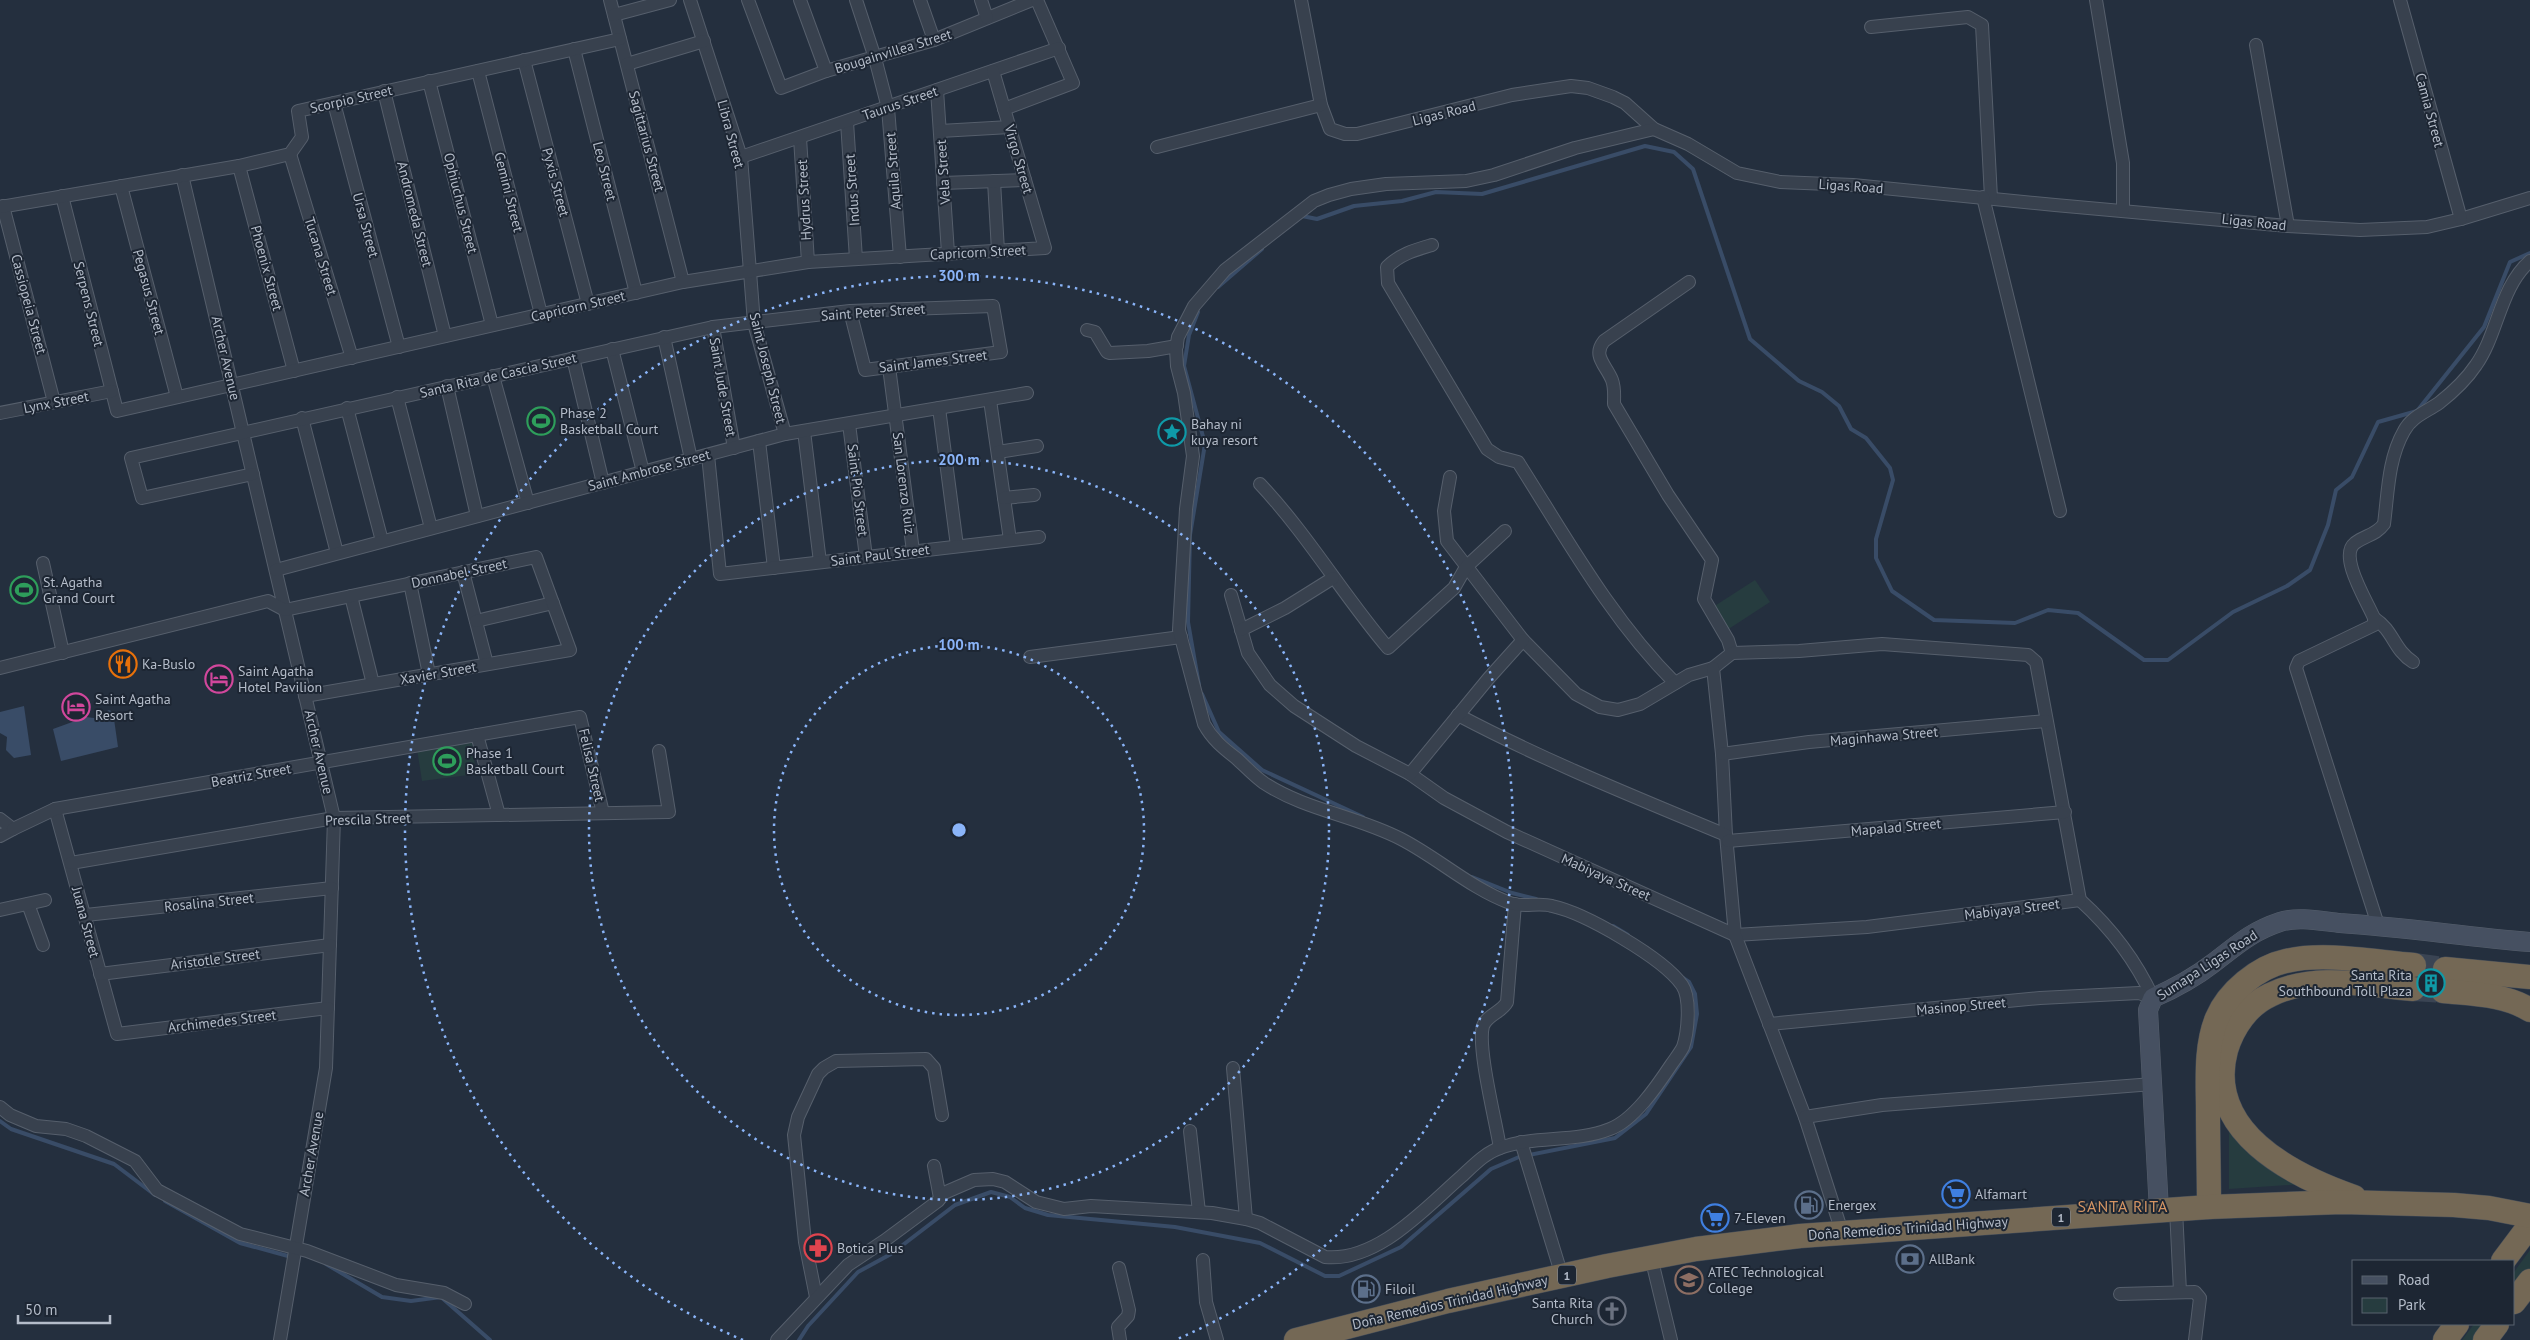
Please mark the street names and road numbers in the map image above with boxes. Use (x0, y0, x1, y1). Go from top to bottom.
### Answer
street label: Bougainvillea Street (832, 25, 954, 77)
street label: Camia Street (2411, 71, 2449, 149)
street label: Scorpio Street (308, 81, 394, 117)
street label: Taurus Street (860, 82, 940, 124)
street label: Sagittarius Street (625, 89, 669, 194)
street label: Ligas Road (1410, 96, 1478, 130)
street label: Libra Street (713, 98, 749, 170)
street label: Virgo Street (1000, 121, 1038, 196)
street label: Aquila Street (881, 132, 905, 210)
street label: Vela Street (932, 139, 954, 206)
street label: Leo Street (589, 140, 621, 203)
street label: Pyxis Street (538, 146, 574, 219)
street label: Gemini Street (490, 150, 528, 234)
street label: Ophiuchus Street (440, 151, 482, 255)
street label: Indus Street (840, 153, 863, 227)
street label: Andromeda Street (393, 159, 437, 269)
street label: Hydrus Street (793, 159, 815, 241)
street label: Ligas Road (1818, 175, 1884, 197)
street label: Ursa Street (349, 191, 383, 260)
street label: Ligas Road (2221, 210, 2287, 234)
street label: Tucana Street (301, 215, 342, 298)
street label: Phoenix Street (247, 223, 287, 313)
street label: Capricorn Street (929, 240, 1027, 264)
street label: Pegasus Street (129, 247, 169, 337)
street label: Cassiopeia Street (7, 252, 51, 356)
street label: Serpens Street (70, 260, 108, 349)
street label: Capricorn Street (529, 286, 627, 326)
street label: Saint Peter Street (820, 299, 926, 325)
street label: Saint Joseph Street (746, 311, 791, 426)
street label: Archer Avenue (208, 314, 244, 402)
street label: Saint Jude Street (705, 336, 741, 438)
street label: Saint James Street (878, 345, 989, 377)
street label: Santa Rita de Cascia Street (418, 348, 578, 402)
street label: Lynx Street (22, 387, 91, 417)
street label: San Lorenzo Ruiz (889, 431, 919, 535)
street label: Saint Pio Street (843, 443, 873, 537)
street label: Saint Ambrose Street (586, 445, 712, 495)
street label: Saint Paul Street (829, 540, 931, 570)
street label: Donnabel Street (410, 554, 509, 592)
street label: Xavier Street (398, 657, 478, 689)
street label: Archer Avenue (301, 708, 337, 796)
street label: Maginhawa Street (1829, 722, 1939, 750)
street label: Felisa Street (575, 727, 609, 804)
street label: Beatriz Street (210, 759, 293, 791)
street label: Prescila Street (325, 809, 411, 829)
street label: Mapalad Street (1850, 814, 1942, 840)
street label: Mabiyaya Street (1559, 849, 1654, 905)
street label: Juana Street (68, 884, 104, 960)
street label: Rosalina Street (163, 888, 255, 916)
street label: Mabiyaya Street (1963, 894, 2061, 924)
street label: Sumapa Ligas Road (2153, 926, 2261, 1004)
street label: Aristotle Street (169, 945, 261, 973)
street label: Masinop Street (1915, 993, 2007, 1019)
street label: Archimedes Street (167, 1005, 278, 1037)
street label: Archer Avenue (295, 1110, 327, 1198)
road number: 1 (2052, 1208, 2070, 1226)
street label: Doña Remedios Trinidad Highway (1807, 1212, 2009, 1244)
road number: 1 (1558, 1266, 1576, 1284)
street label: Doña Remedios Trinidad Highway (1350, 1271, 1550, 1333)

